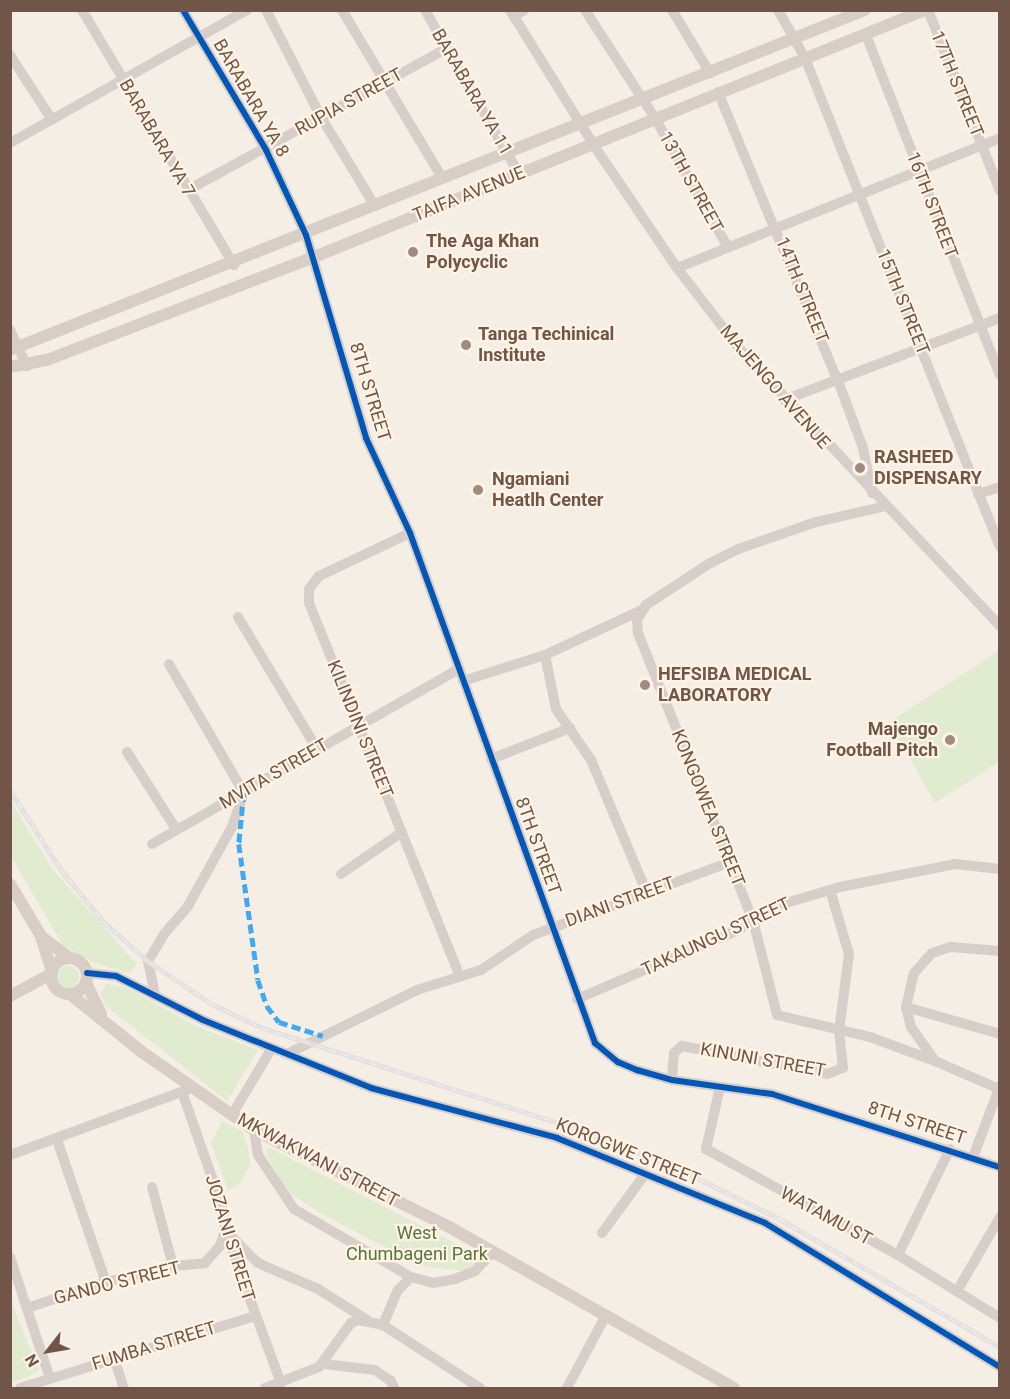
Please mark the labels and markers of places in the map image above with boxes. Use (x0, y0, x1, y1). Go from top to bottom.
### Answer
place label: The Aga Khan Polycyclic (426, 231, 539, 274)
marker: The Aga Khan Polycyclic (404, 243, 422, 261)
place label: Tanga Techinical Institute (478, 324, 615, 366)
marker: Tanga Techinical Institute (459, 338, 473, 352)
place label: RASHEED DISPENSARY (874, 447, 982, 490)
marker: RASHEED DISPENSARY (851, 459, 869, 477)
place label: Ngamiani Heatlh Center (492, 469, 603, 512)
marker: Ngamiani Heatlh Center (469, 481, 487, 499)
place label: HEFSIBA MEDICAL LABORATORY (658, 664, 812, 706)
marker: HEFSIBA MEDICAL LABORATORY (636, 676, 654, 694)
place label: Majengo Football Pitch (826, 719, 938, 762)
marker: Majengo Football Pitch (943, 733, 957, 747)

